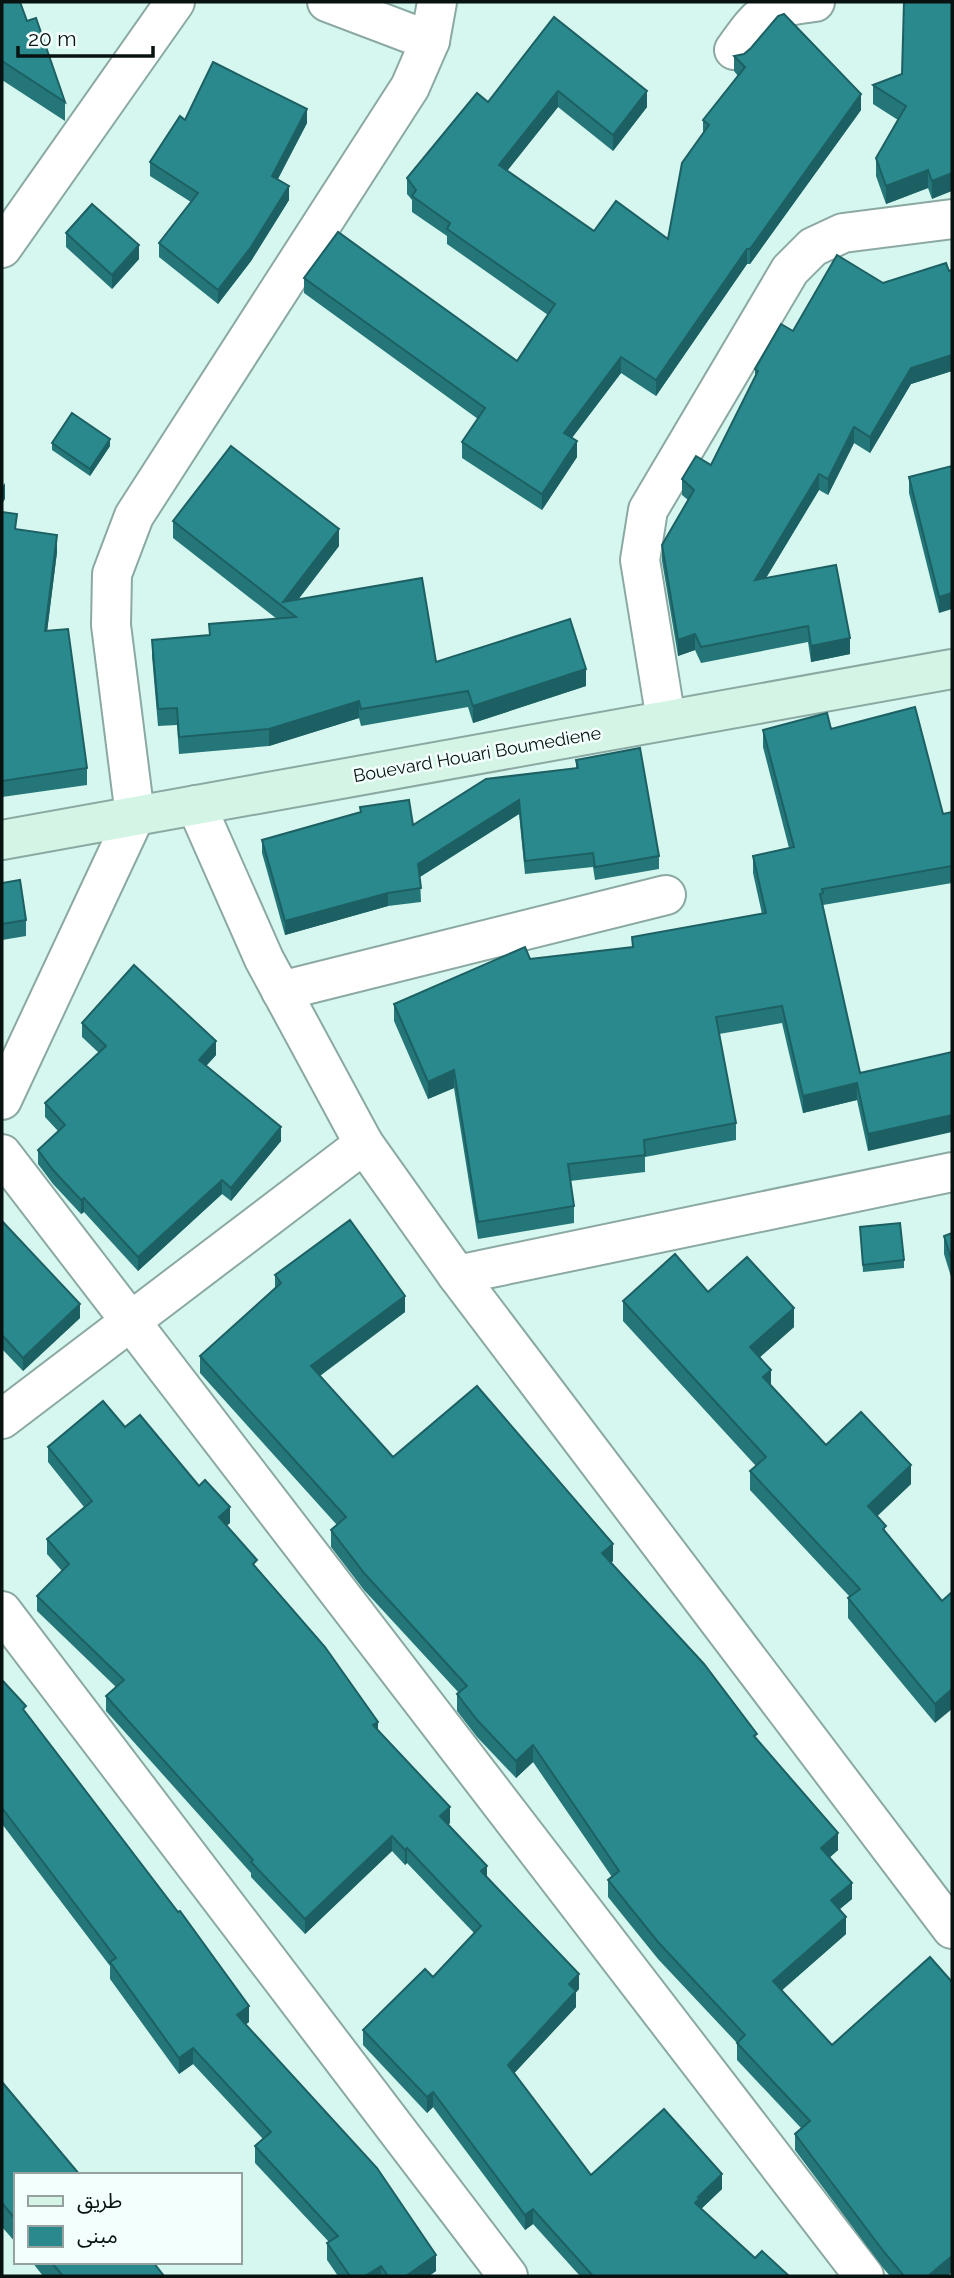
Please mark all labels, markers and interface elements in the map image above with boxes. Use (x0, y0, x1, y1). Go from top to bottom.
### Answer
scale bar (18, 14, 152, 58)
text: 20 m (28, 26, 76, 51)
street label: Bouevard Houari Boumediene (352, 722, 603, 786)
legend (14, 2173, 242, 2264)
text: طريق (77, 2188, 122, 2214)
text: مبنى (77, 2223, 118, 2248)

